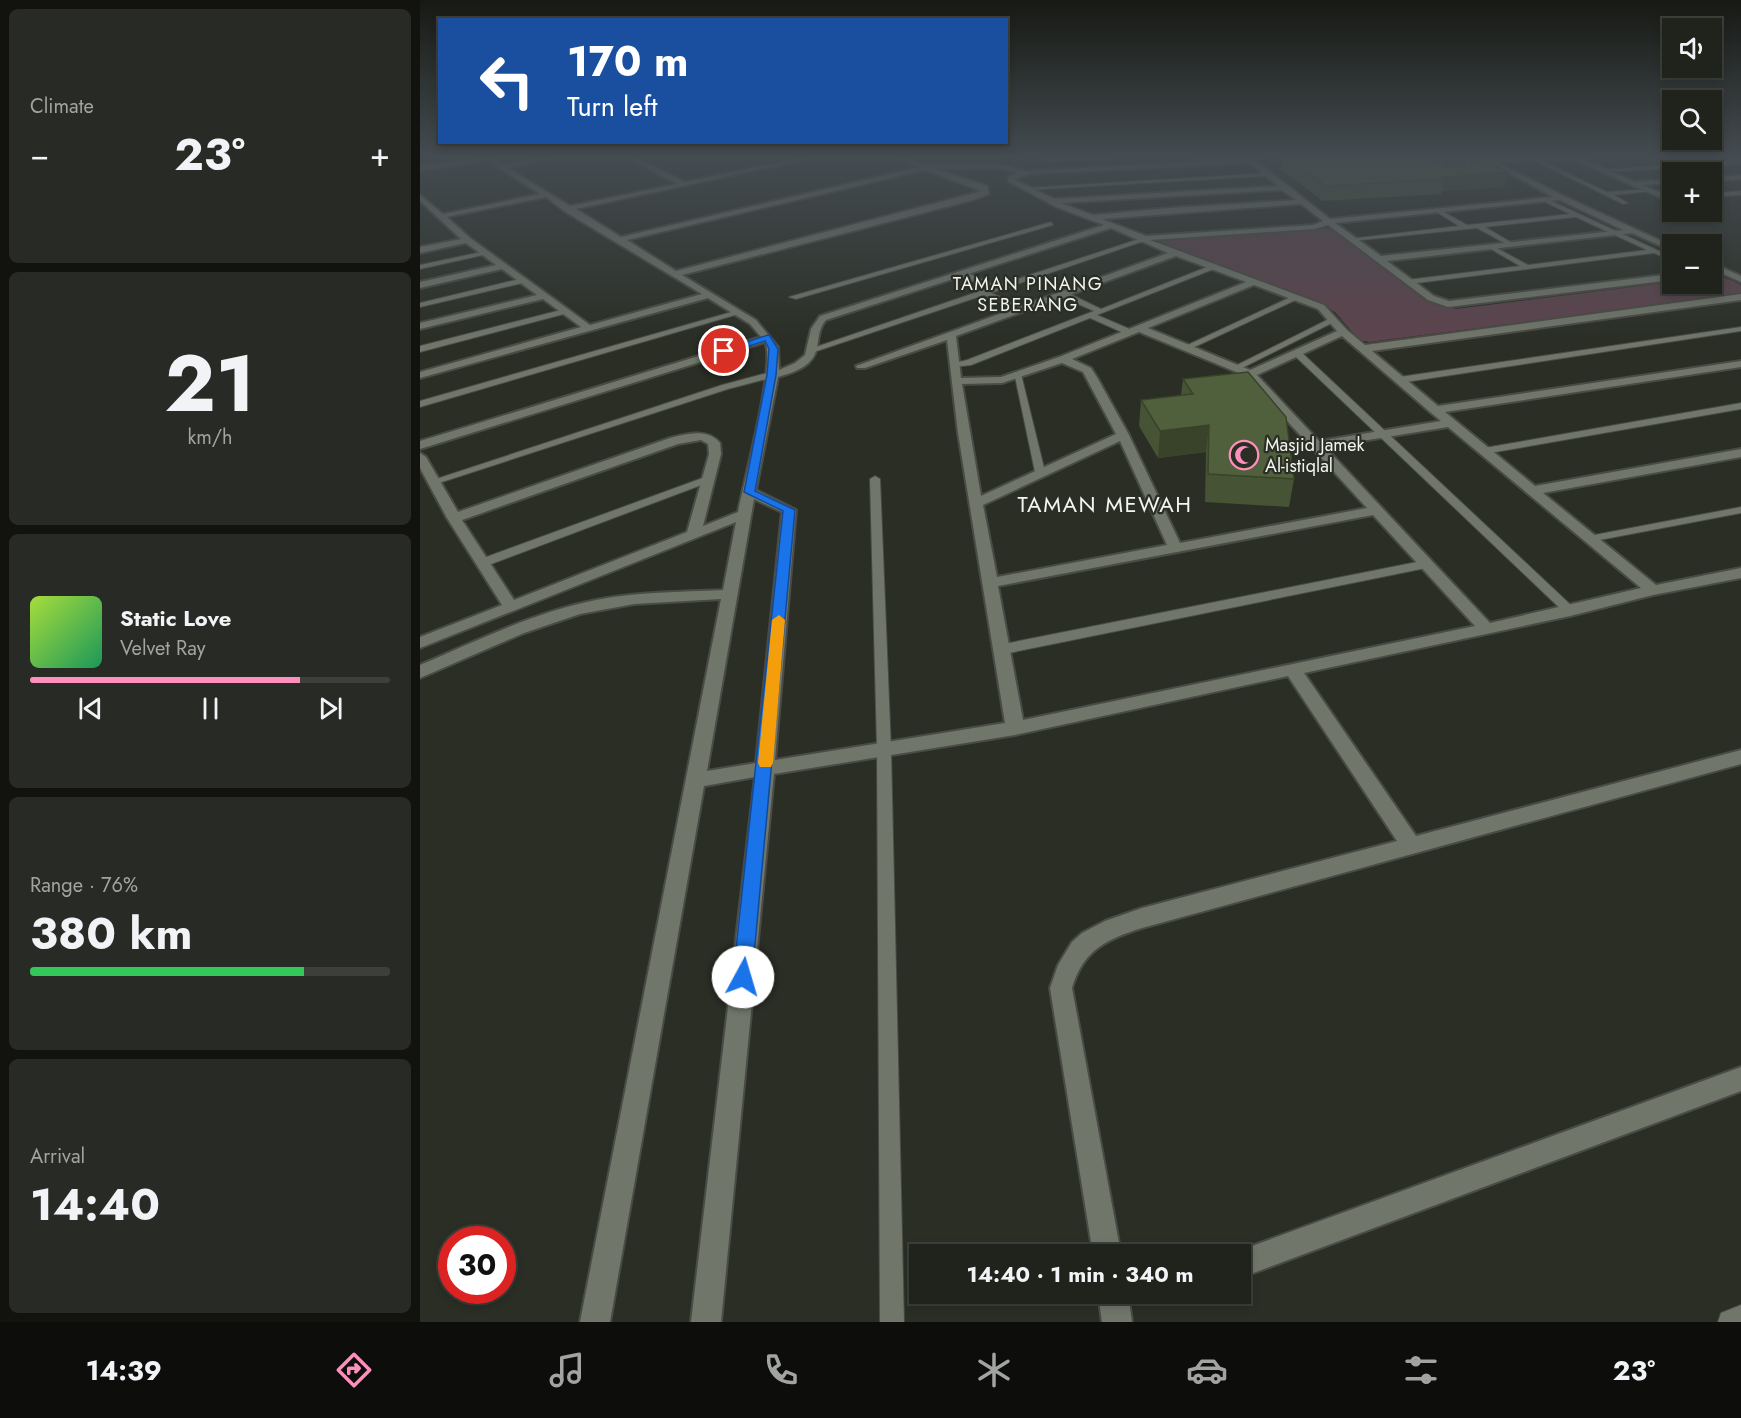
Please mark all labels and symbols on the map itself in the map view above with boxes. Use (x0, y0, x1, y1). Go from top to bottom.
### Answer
district label: TAMAN PINANG SEBERANG (953, 271, 1103, 318)
pin (698, 325, 749, 376)
place label: Masjid Jamek Al-istiqlal (1265, 432, 1365, 479)
mosque icon: Masjid Jamek Al-istiqlal (1228, 439, 1260, 471)
district label: TAMAN MEWAH (1018, 488, 1192, 520)
position arrow (711, 945, 775, 1009)
speed limit sign: 30 (438, 1226, 516, 1304)

